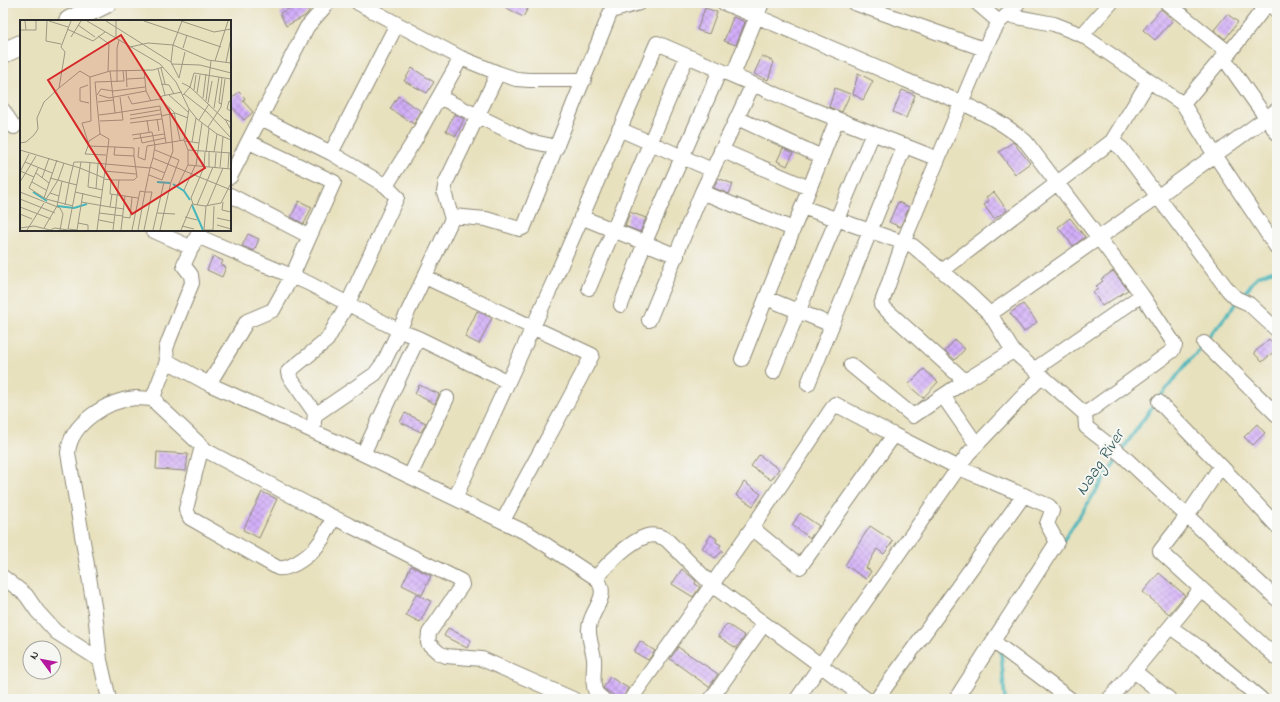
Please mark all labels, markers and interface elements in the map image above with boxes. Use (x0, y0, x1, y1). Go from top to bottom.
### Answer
inset map (20, 20, 231, 231)
water label: Naag River (1070, 423, 1133, 501)
north arrow (22, 640, 62, 680)
text: N (26, 648, 43, 663)

